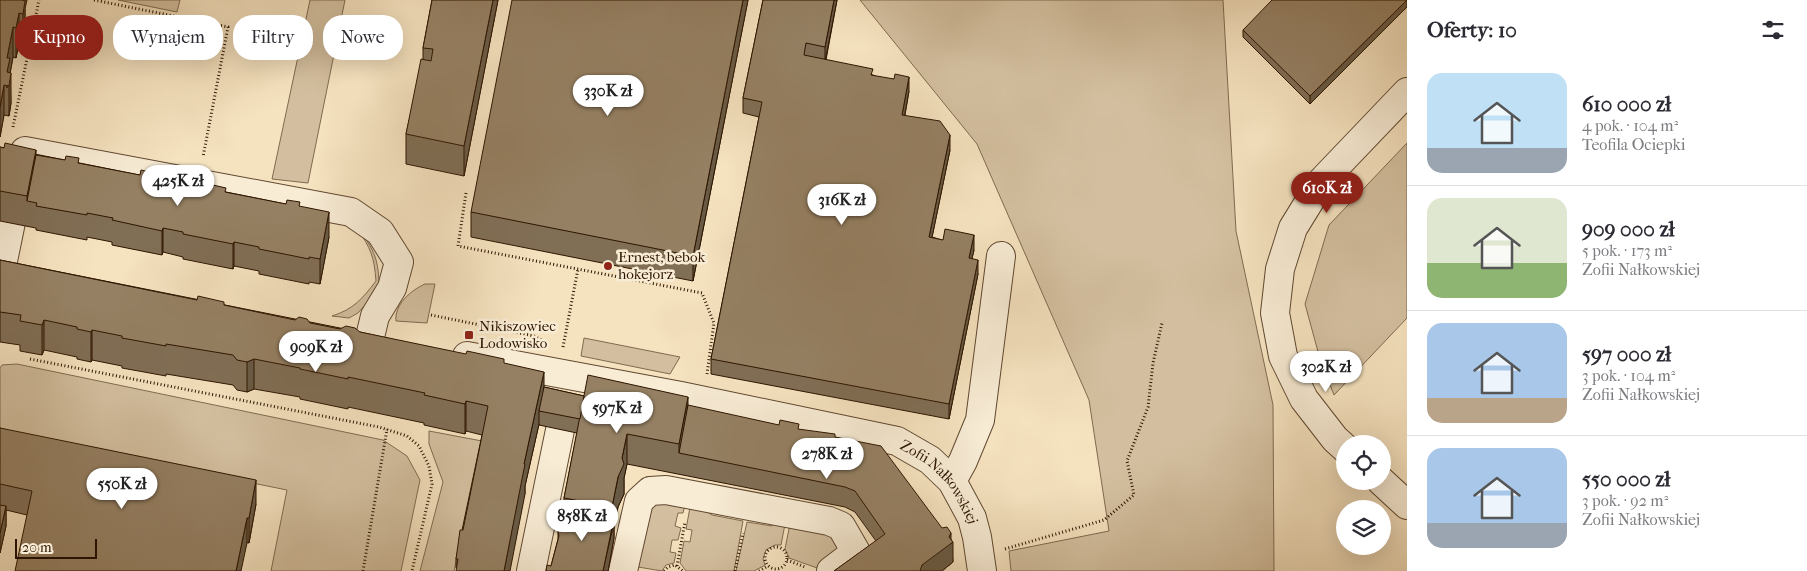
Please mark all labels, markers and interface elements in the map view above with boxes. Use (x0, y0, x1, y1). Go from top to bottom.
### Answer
chip: Kupno (15, 15, 103, 60)
chip: Wynajem (113, 15, 223, 60)
chip: Filtry (233, 15, 313, 60)
chip: Nowe (323, 15, 403, 60)
icon: filters (1759, 16, 1787, 44)
text: Oferty: 10 (1427, 18, 1517, 42)
pin: 330K zł (562, 74, 654, 117)
text: 330K zł (584, 81, 632, 100)
text: 610 000 zł (1582, 92, 1671, 116)
icon: home (1467, 93, 1527, 153)
text: 4 pok. · 104 m² (1582, 116, 1678, 135)
text: Teofila Ociepki (1582, 135, 1685, 154)
pin: 425K zł (132, 164, 224, 207)
text: 425K zł (152, 171, 204, 190)
pin: 610K zł (1281, 172, 1373, 214)
text: 610K zł (1302, 178, 1352, 197)
pin: 316K zł (796, 184, 888, 226)
text: 316K zł (818, 190, 866, 209)
text: 909 000 zł (1582, 217, 1674, 241)
icon: home (1467, 218, 1527, 278)
text: 5 pok. · 173 m² (1582, 241, 1672, 260)
place label: Ernest, bebok hokejorz (618, 248, 705, 283)
marker: Ernest, bebok hokejorz (602, 260, 614, 272)
text: Zofii Nałkowskiej (1582, 260, 1700, 279)
place label: Nikiszowiec Lodowisko (479, 317, 556, 352)
marker: Nikiszowiec Lodowisko (463, 329, 475, 341)
pin: 909K zł (270, 330, 362, 373)
text: 909K zł (290, 337, 342, 356)
text: 597 000 zł (1582, 342, 1671, 366)
icon: home (1467, 343, 1527, 403)
pin: 302K zł (1280, 350, 1372, 393)
text: 302K zł (1301, 357, 1351, 376)
text: 3 pok. · 104 m² (1582, 366, 1675, 385)
text: Zofii Nałkowskiej (1582, 385, 1700, 404)
pin: 597K zł (571, 392, 663, 434)
text: 597K zł (592, 398, 642, 417)
map controls (1336, 435, 1391, 555)
button: locate (1336, 435, 1391, 490)
street label: Zofii Nałkowskiej (897, 436, 982, 526)
pin: 278K zł (781, 438, 873, 480)
text: 278K zł (802, 444, 852, 463)
text: 550 000 zł (1582, 467, 1670, 491)
pin: 550K zł (76, 468, 168, 510)
icon: home (1467, 468, 1527, 528)
text: 550K zł (97, 474, 147, 493)
text: 3 pok. · 92 m² (1582, 491, 1668, 510)
pin: 858K zł (536, 500, 628, 542)
button: layers (1336, 500, 1391, 555)
text: 858K zł (557, 506, 607, 525)
text: Zofii Nałkowskiej (1582, 510, 1700, 529)
scale bar (15, 536, 98, 559)
text: 20 m (22, 539, 52, 556)

